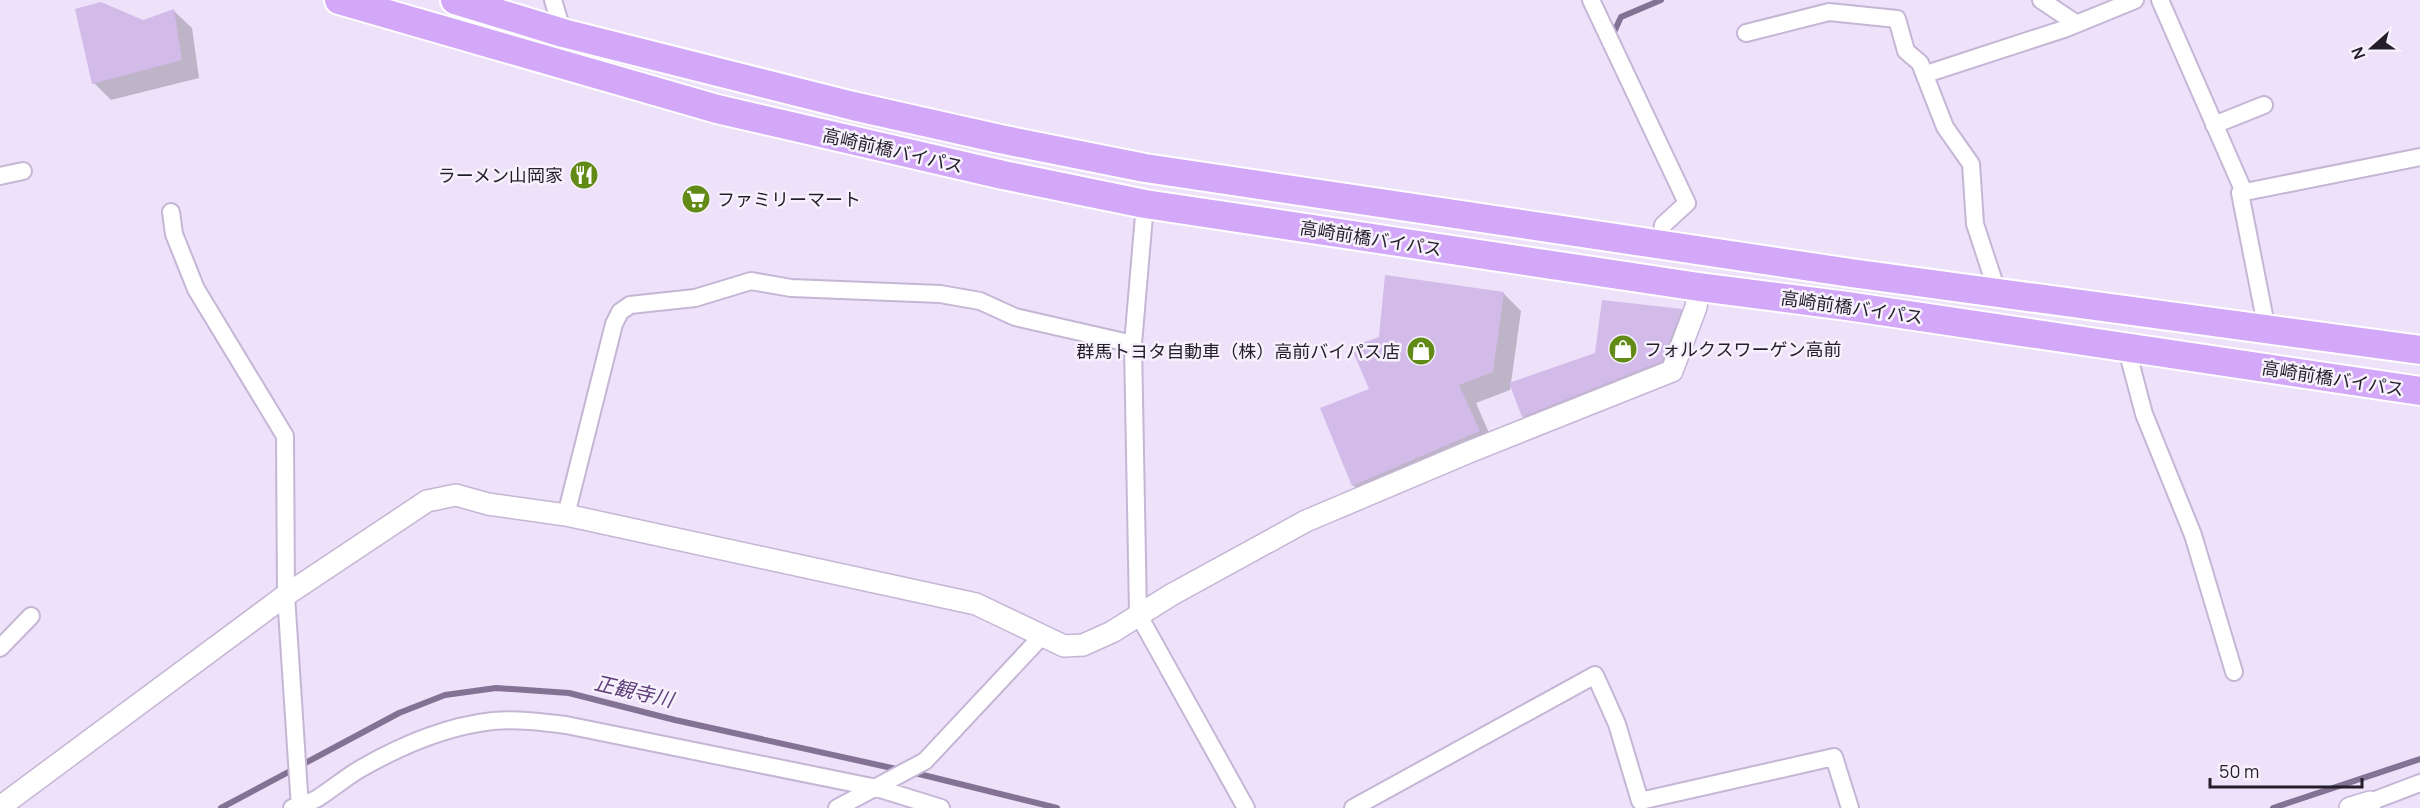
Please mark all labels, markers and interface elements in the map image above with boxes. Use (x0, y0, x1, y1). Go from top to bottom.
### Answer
north arrow (2342, 18, 2402, 78)
text: N (2346, 44, 2370, 63)
street label: 高崎前橋バイパス (820, 122, 966, 178)
restaurant icon: ラーメン山岡家 (568, 159, 600, 191)
place label: ラーメン山岡家 (438, 163, 563, 187)
supermarket icon: ファミリーマート (680, 183, 712, 215)
place label: ファミリーマート (717, 187, 861, 211)
street label: 高崎前橋バイパス (1298, 215, 1444, 261)
street label: 高崎前橋バイパス (1779, 285, 1925, 329)
shop icon: フォルクスワーゲン高前 (1607, 333, 1639, 365)
shop icon: 群馬トヨタ自動車（株）高前バイパス店 (1405, 335, 1437, 367)
place label: フォルクスワーゲン高前 (1644, 337, 1841, 361)
place label: 群馬トヨタ自動車（株）高前バイパス店 (1076, 339, 1400, 363)
street label: 高崎前橋バイパス (2260, 355, 2406, 401)
water label: 正観寺川 (592, 669, 678, 714)
scale bar (2210, 751, 2362, 789)
text: 50 m (2219, 759, 2259, 783)

